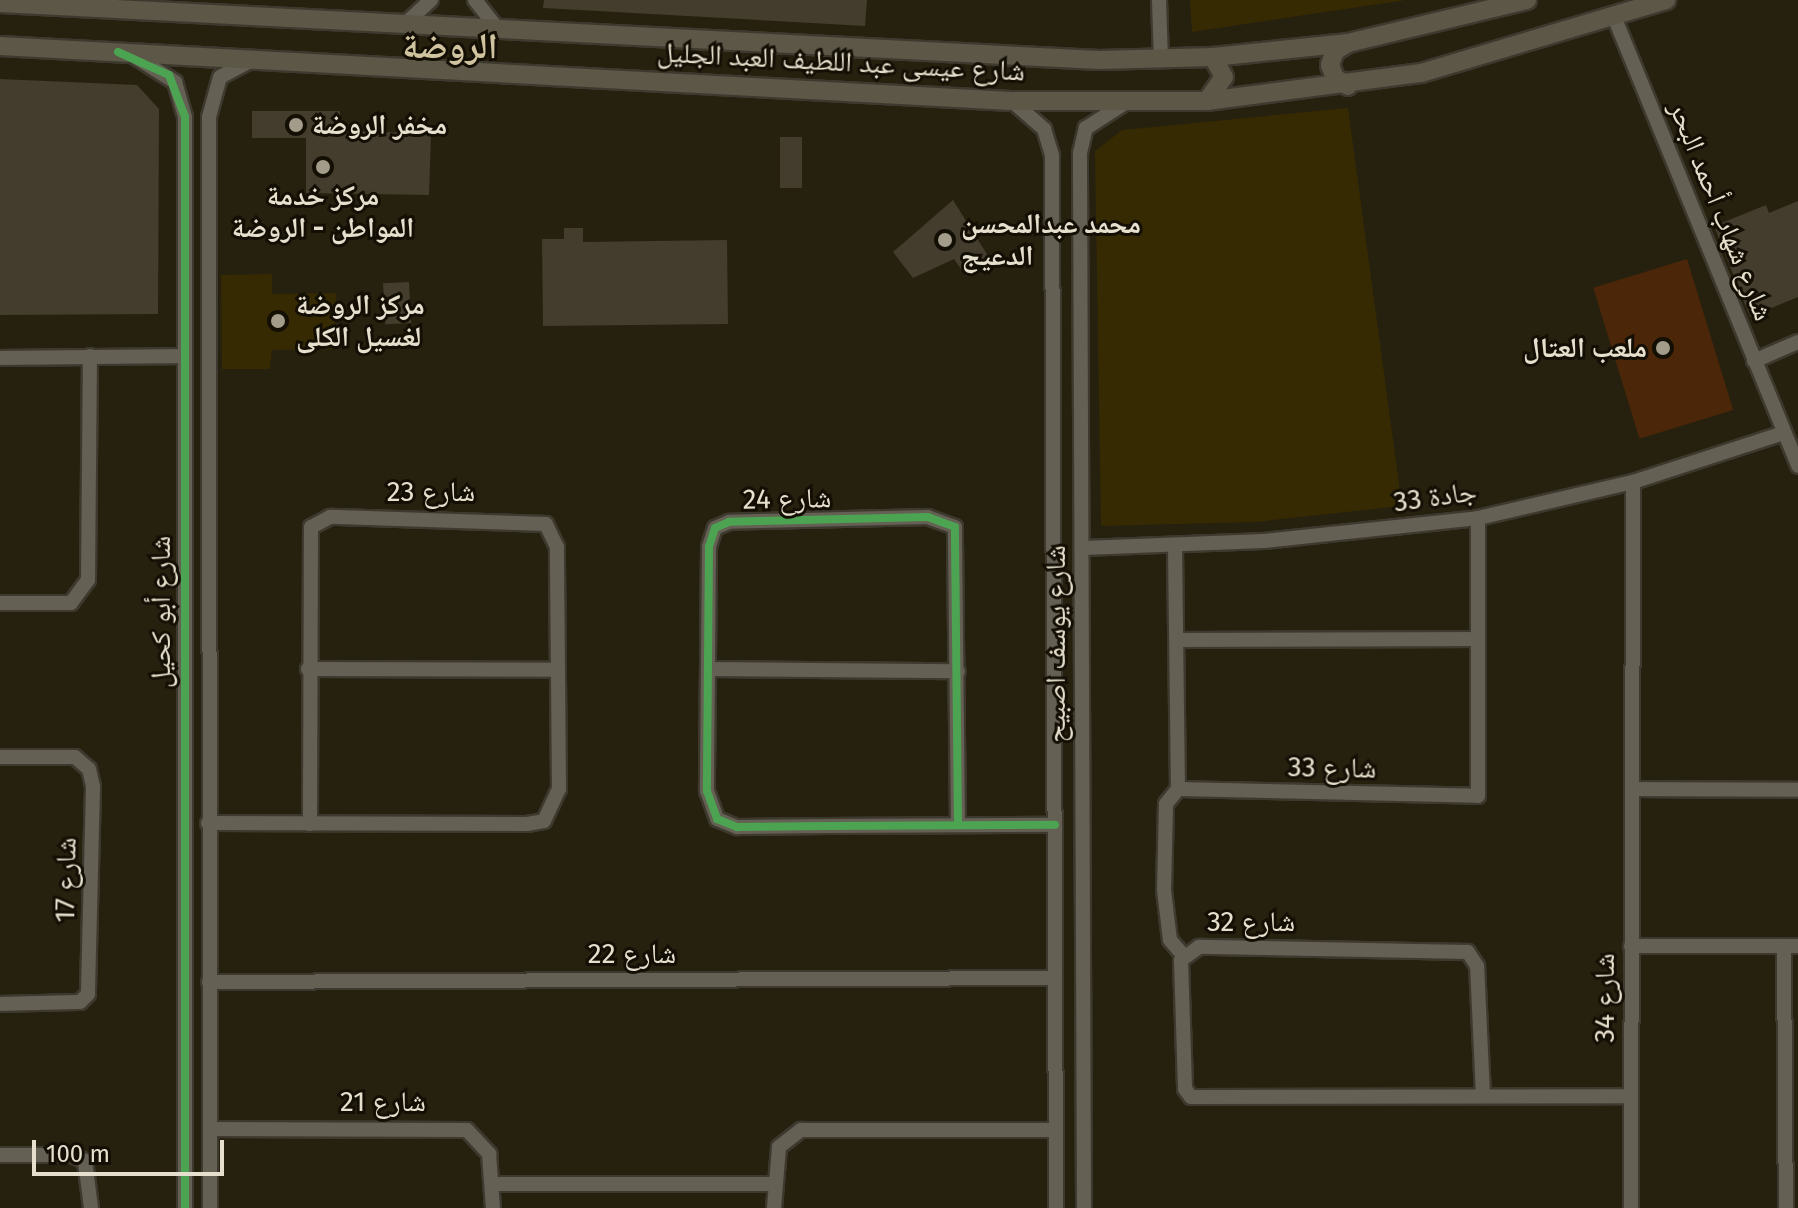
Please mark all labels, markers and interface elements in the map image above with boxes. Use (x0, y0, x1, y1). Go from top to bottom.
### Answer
district label: الروضة (402, 25, 498, 69)
street label: شارع عيسى عبد اللطيف العبد الجليل (656, 36, 1026, 88)
street label: شارع شهاب أحمد البحر (1662, 97, 1780, 325)
place label: مخفر الروضة (312, 108, 447, 142)
marker: مخفر الروضة (287, 116, 305, 134)
marker: مركز خدمة المواطن - الروضة (314, 158, 332, 176)
place label: مركز خدمة المواطن - الروضة (232, 179, 414, 245)
place label: محمد عبدالمحسن الدعيج (961, 207, 1141, 273)
marker: محمد عبدالمحسن الدعيج (936, 231, 954, 249)
place label: مركز الروضة لغسيل الكلى (296, 288, 425, 354)
marker: مركز الروضة لغسيل الكلى (267, 310, 289, 332)
place label: ملعب العتال (1523, 331, 1647, 365)
marker: ملعب العتال (1654, 339, 1672, 357)
street label: شارع 23 (387, 475, 475, 509)
street label: جادة 33 (1391, 475, 1479, 519)
street label: شارع 24 (742, 481, 832, 517)
street label: شارع أبو كحيل (144, 536, 178, 688)
street label: شارع يوسف اصبيح (1039, 545, 1073, 743)
street label: شارع 33 (1287, 750, 1377, 786)
street label: شارع 17 (48, 837, 84, 923)
street label: شارع 32 (1207, 905, 1295, 939)
street label: شارع 22 (588, 937, 676, 971)
street label: شارع 34 (1588, 953, 1622, 1043)
street label: شارع 21 (340, 1085, 426, 1119)
scale bar (36, 1124, 228, 1174)
text: 100 m (46, 1140, 110, 1168)

